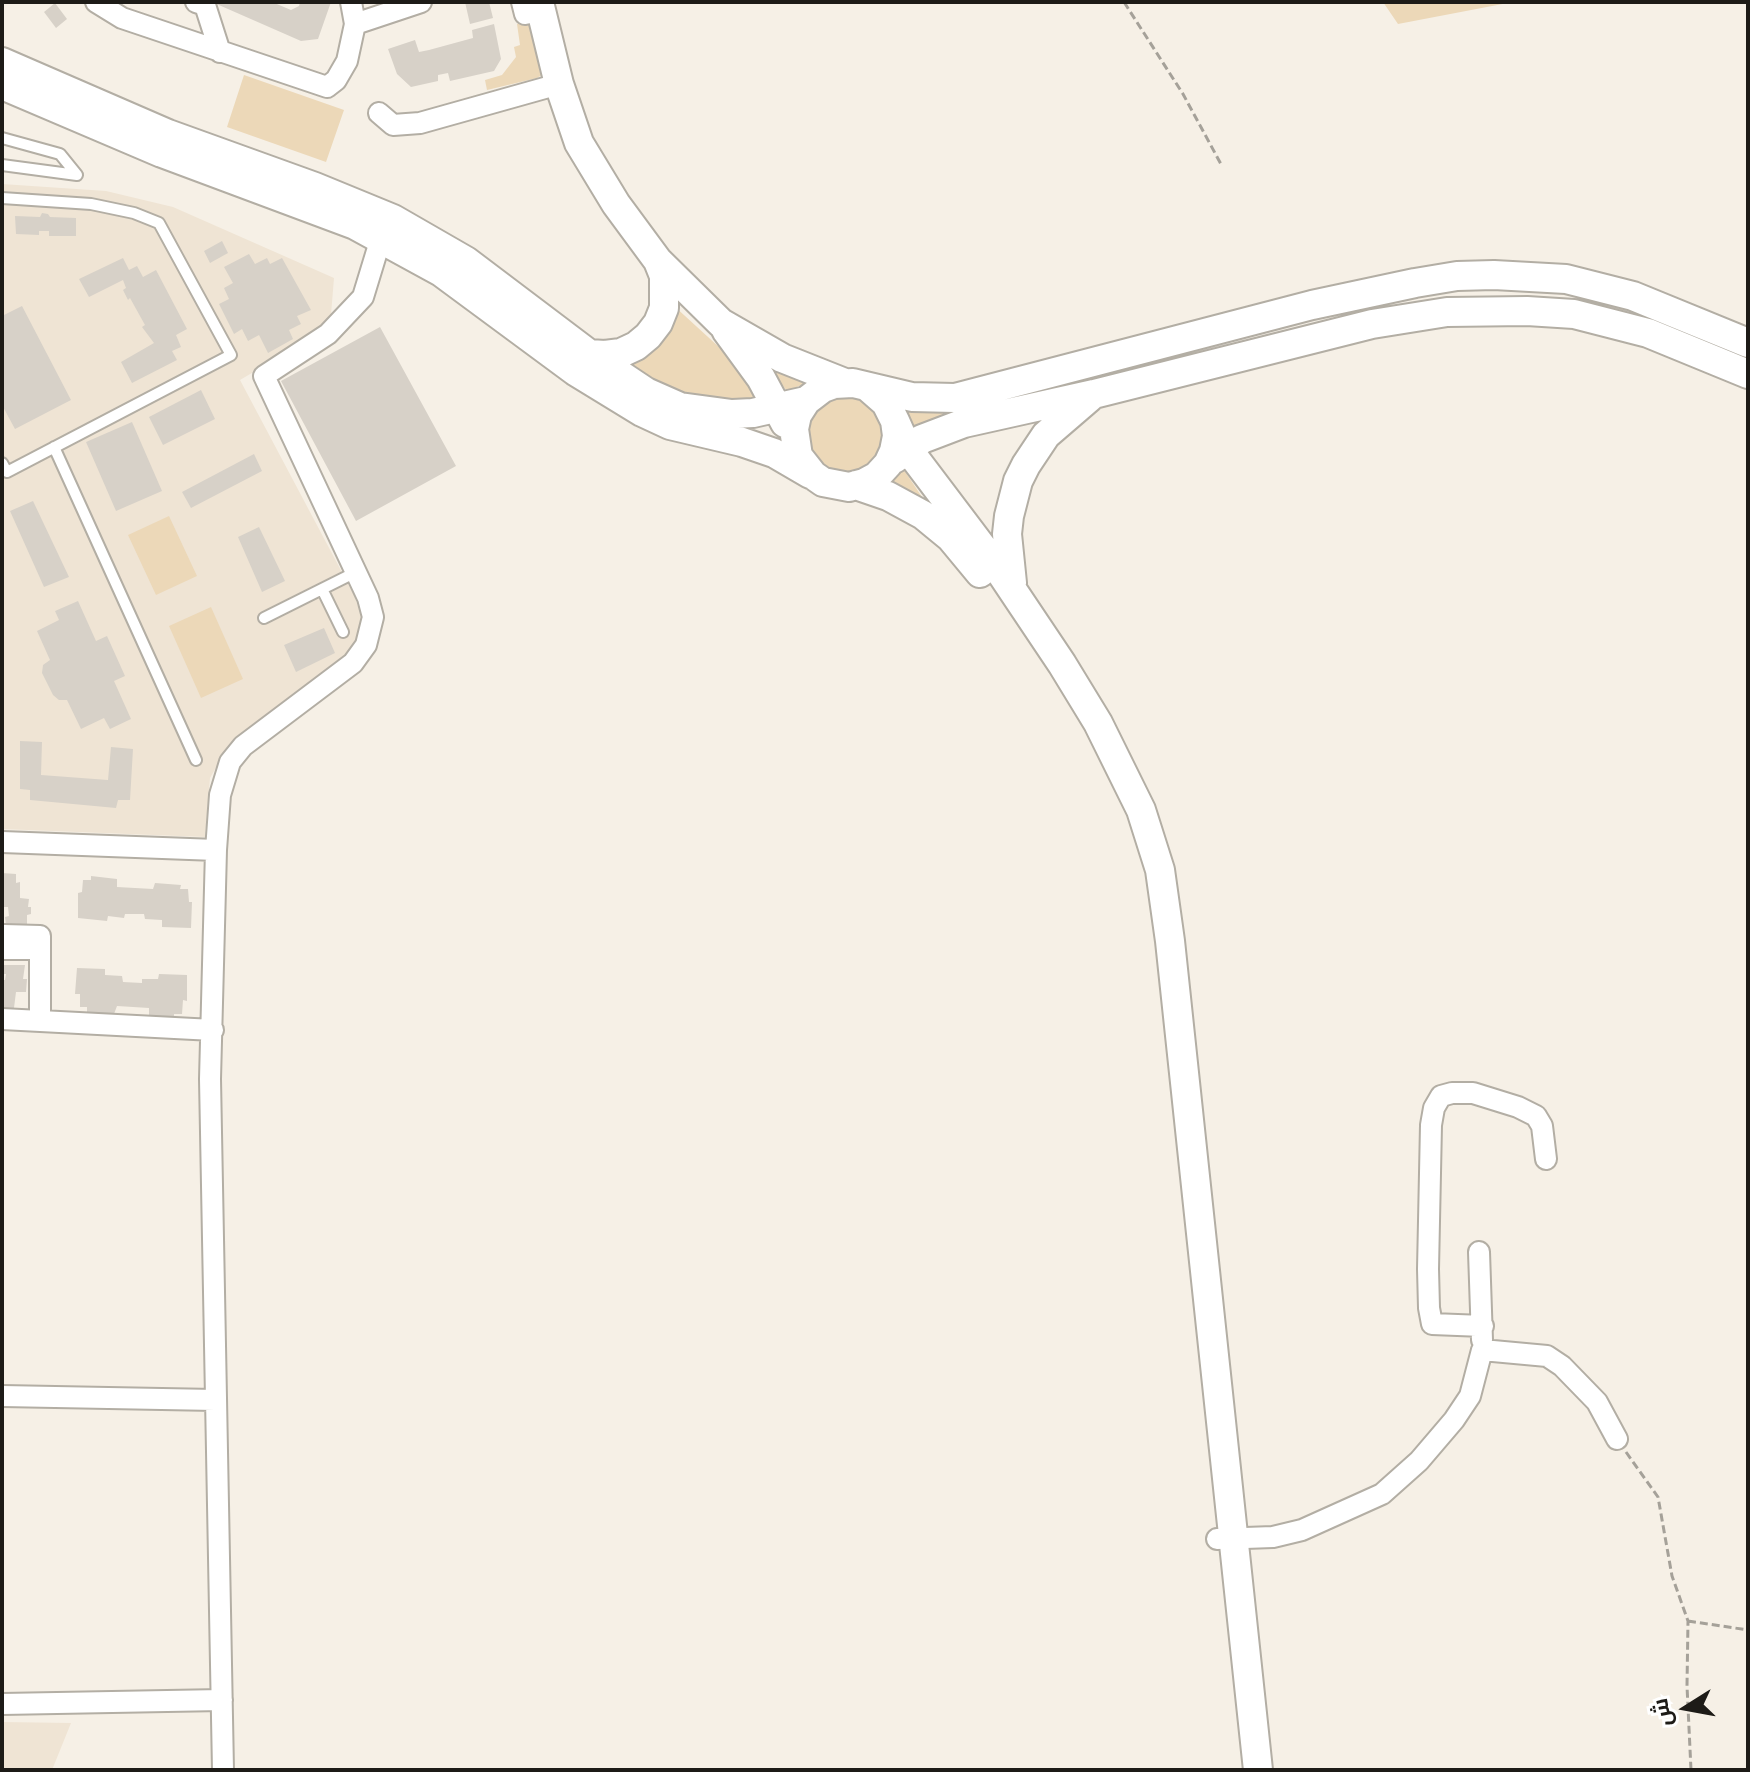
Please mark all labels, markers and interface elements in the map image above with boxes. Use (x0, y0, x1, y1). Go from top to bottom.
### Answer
north arrow (1646, 1668, 1726, 1748)
text: ش (1647, 1696, 1677, 1729)

